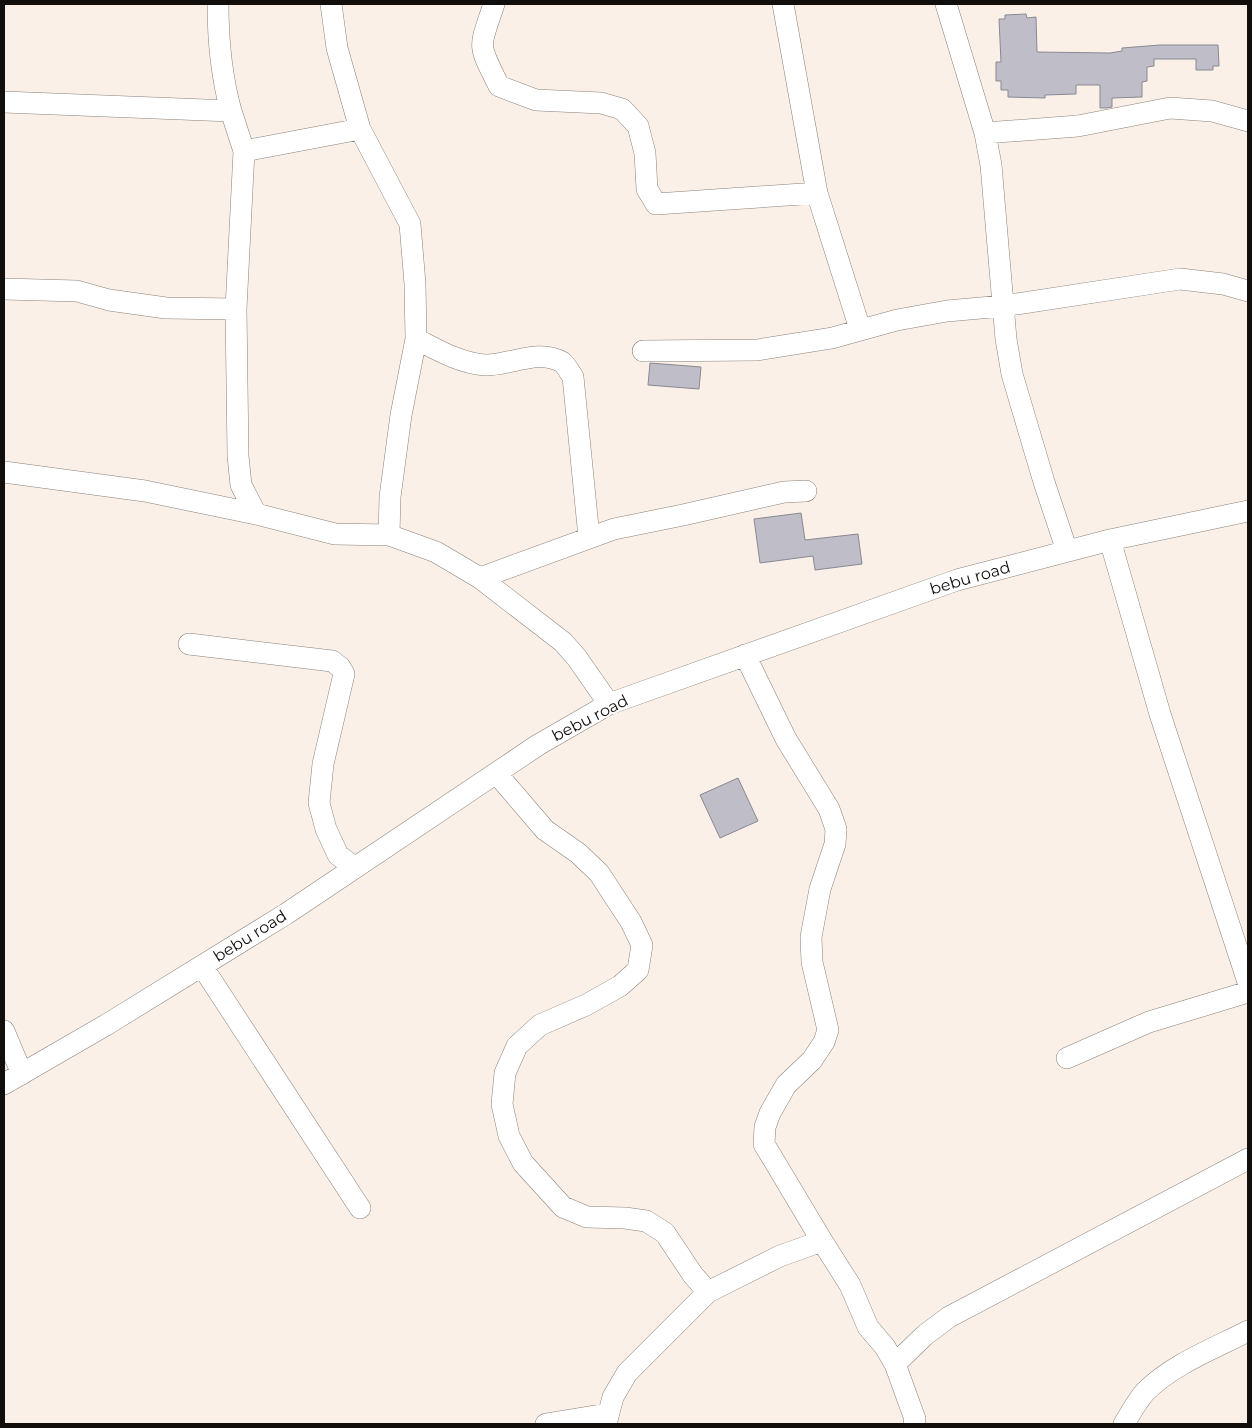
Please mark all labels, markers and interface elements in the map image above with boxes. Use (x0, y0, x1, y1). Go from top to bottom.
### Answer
street label: bebu road (928, 557, 1012, 599)
street label: bebu road (549, 691, 631, 745)
street label: bebu road (210, 906, 290, 966)

